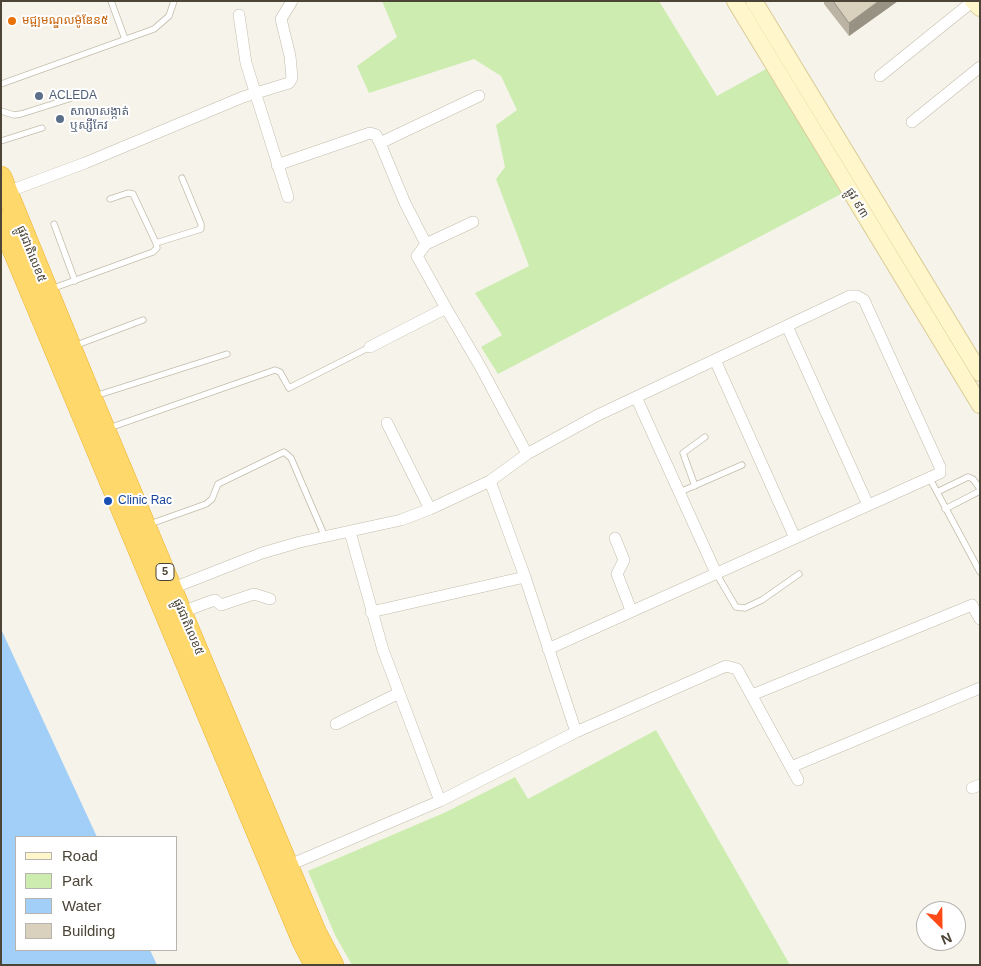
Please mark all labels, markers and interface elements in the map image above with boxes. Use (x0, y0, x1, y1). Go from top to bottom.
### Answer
place label: មជ្ឍមណ្ឌលម៉ូឌែន៥ (22, 14, 108, 28)
marker: មជ្ឍមណ្ឌលម៉ូឌែន៥ (6, 15, 18, 27)
place label: ACLEDA (49, 89, 97, 103)
marker: ACLEDA (33, 90, 45, 102)
place label: សាលាសង្កាត់ ឬស្សីកែវ (70, 105, 129, 133)
marker: សាលាសង្កាត់ ឬស្សីកែវ (54, 113, 66, 125)
street label: ផ្លូវ ៩៣ (842, 185, 872, 221)
street label: ផ្លូវជាតិលេខ៥ (13, 223, 49, 285)
place label: Clinic Rac (118, 494, 172, 508)
marker: Clinic Rac (102, 495, 114, 507)
road number: 5 (156, 564, 174, 580)
street label: ផ្លូវជាតិលេខ៥ (170, 597, 206, 657)
legend (15, 836, 178, 951)
text: Road (62, 847, 98, 864)
text: Park (62, 872, 93, 889)
text: Water (62, 897, 101, 914)
north arrow (916, 901, 966, 951)
text: Building (62, 922, 115, 939)
text: N (939, 930, 954, 948)

